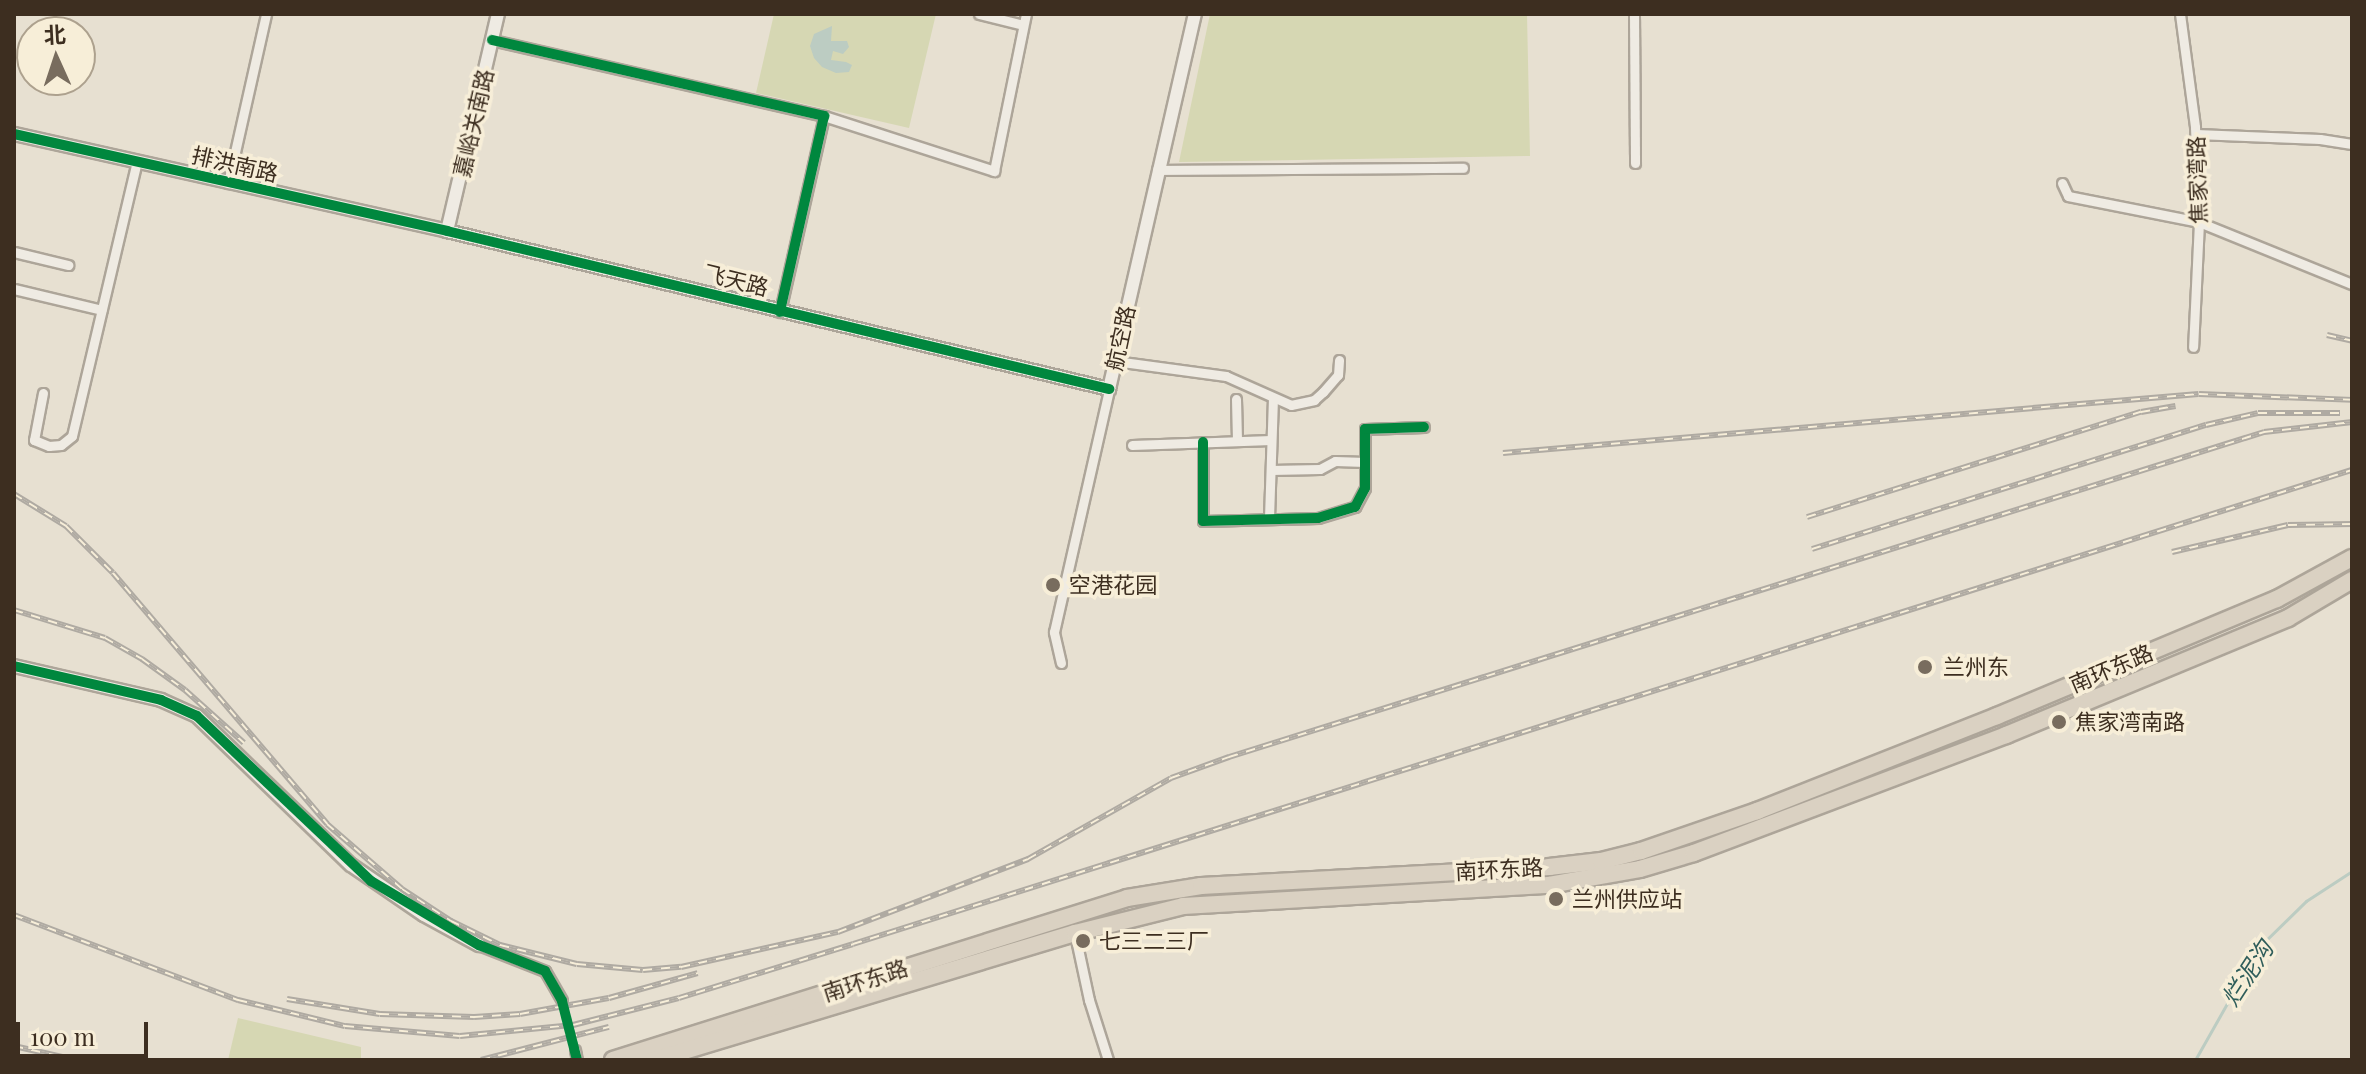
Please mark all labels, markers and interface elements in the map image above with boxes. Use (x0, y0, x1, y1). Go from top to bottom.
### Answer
north arrow (16, 16, 96, 96)
text: 北 (43, 18, 67, 50)
street label: 嘉峪关南路 (448, 66, 498, 180)
street label: 焦家湾路 (2182, 136, 2212, 224)
street label: 排洪南路 (189, 141, 281, 187)
street label: 飞天路 (701, 259, 771, 301)
street label: 航空路 (1100, 303, 1140, 373)
place label: 空港花园 (1069, 572, 1157, 598)
marker: 空港花园 (1044, 576, 1062, 594)
street label: 南环东路 (2065, 639, 2157, 697)
place label: 兰州东 (1943, 654, 2009, 680)
marker: 兰州东 (1914, 656, 1936, 678)
place label: 焦家湾南路 (2075, 709, 2185, 735)
marker: 焦家湾南路 (2050, 713, 2068, 731)
street label: 南环东路 (1454, 854, 1544, 884)
place label: 兰州供应站 (1572, 886, 1682, 912)
marker: 兰州供应站 (1547, 890, 1565, 908)
place label: 七三二三厂 (1099, 928, 1209, 954)
marker: 七三二三厂 (1074, 932, 1092, 950)
water label: 烂泥沟 (2215, 935, 2279, 1011)
street label: 南环东路 (819, 954, 911, 1006)
scale bar (20, 1006, 152, 1056)
text: 100 m (30, 1020, 95, 1052)

